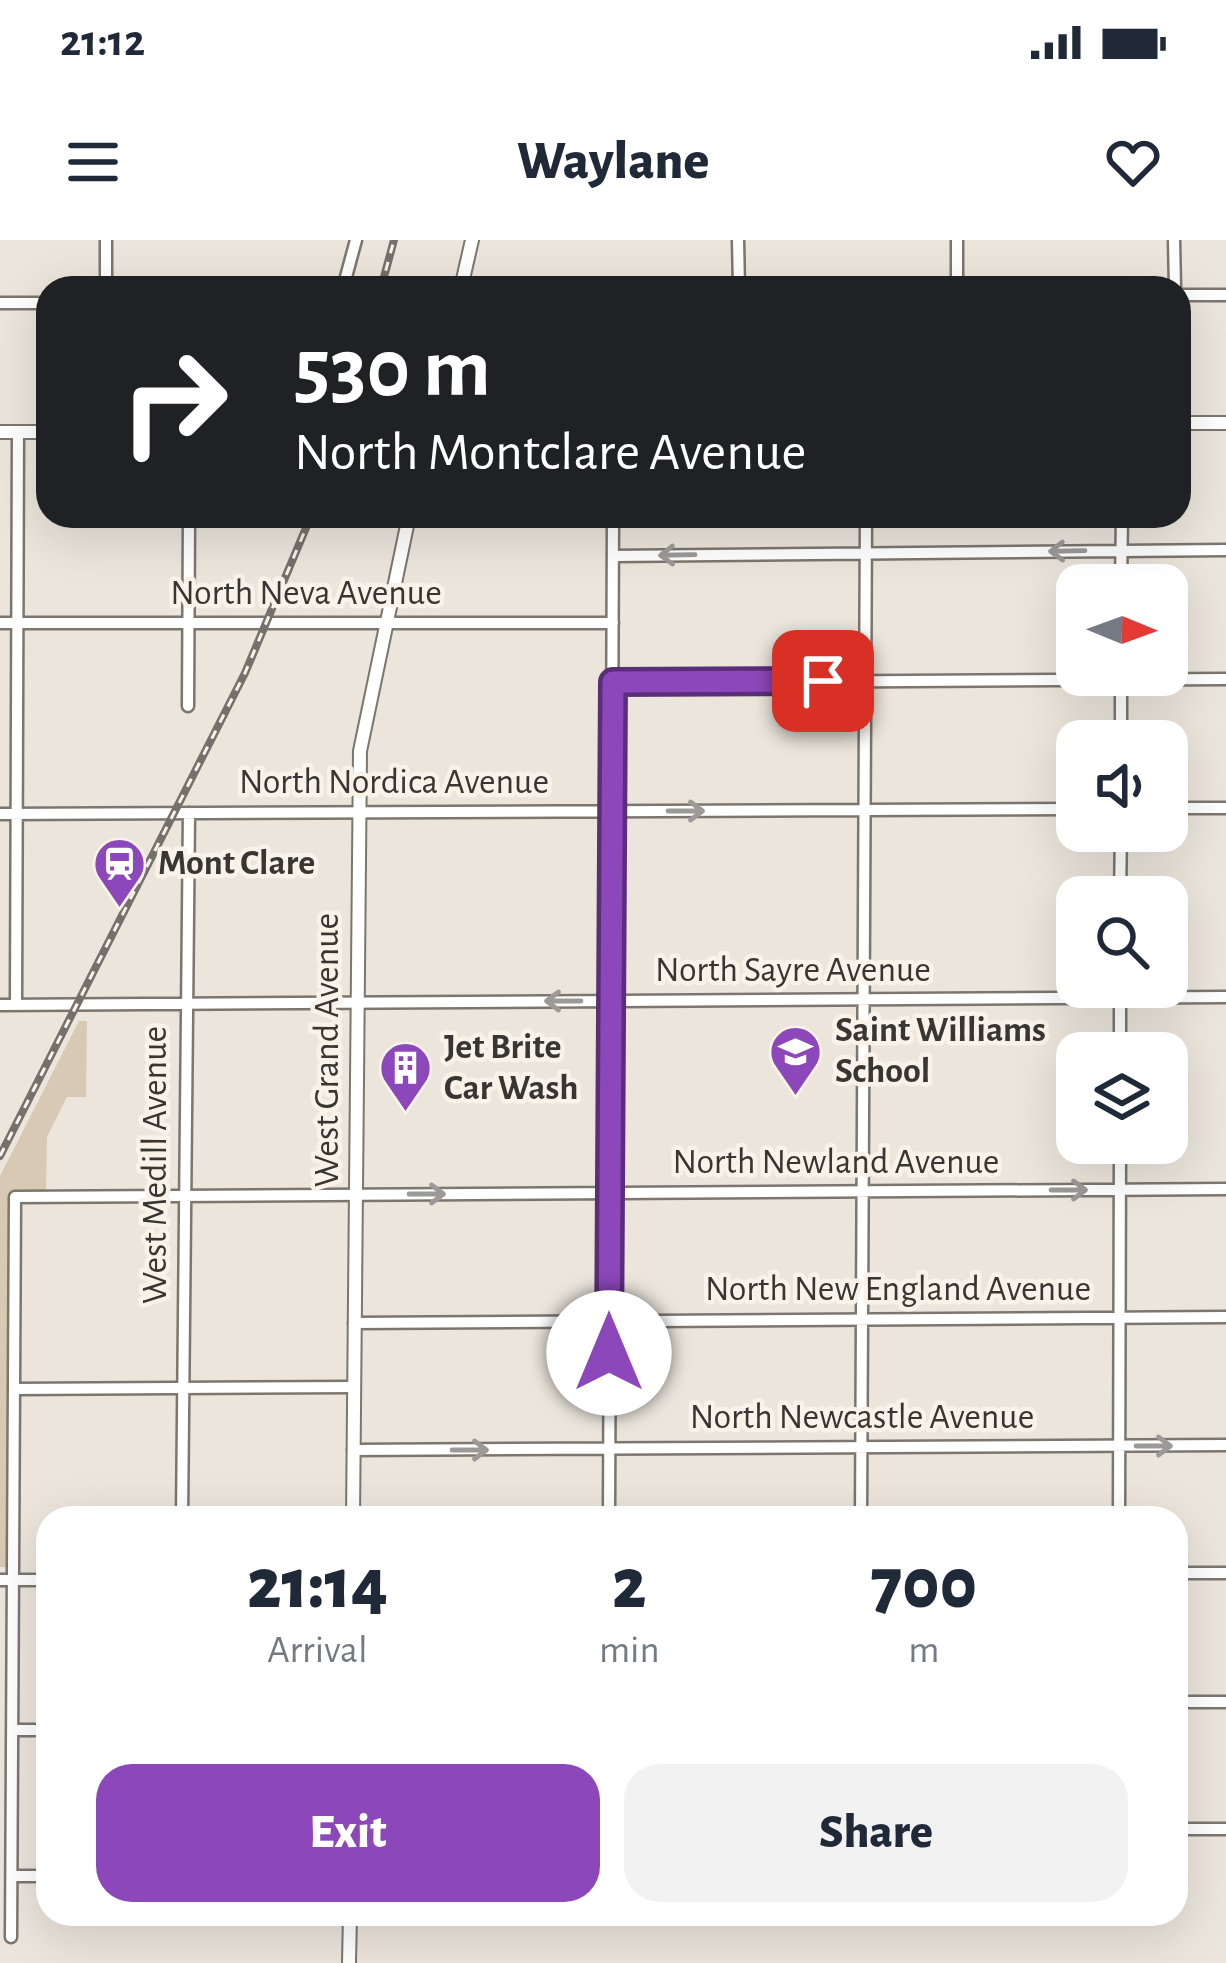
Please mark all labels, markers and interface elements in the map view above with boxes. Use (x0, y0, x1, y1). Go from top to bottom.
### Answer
text: 21:12 (60, 19, 145, 64)
icon: menu (60, 129, 126, 195)
icon: heart (1100, 129, 1166, 195)
text: Waylane (517, 135, 709, 189)
icon: right (96, 324, 252, 480)
text: 530 m (294, 328, 491, 412)
text: North Montclare Avenue (294, 426, 806, 480)
one-way arrow (1048, 540, 1087, 563)
one-way arrow (658, 544, 697, 566)
north arrow (1056, 564, 1188, 696)
map controls (1056, 564, 1188, 1164)
street label: North Neva Avenue (170, 575, 442, 611)
pin (772, 630, 874, 732)
icon: arrive (790, 648, 856, 714)
button: sound (1056, 720, 1188, 852)
street label: North Nordica Avenue (239, 764, 549, 800)
one-way arrow (666, 799, 705, 822)
station icon: Mont Clare (91, 835, 147, 909)
place label: Mont Clare (158, 845, 315, 881)
button: search (1056, 876, 1188, 1008)
street label: West Grand Avenue (309, 913, 345, 1187)
street label: North Sayre Avenue (655, 952, 931, 988)
one-way arrow (544, 990, 583, 1012)
place label: Saint Williams School (835, 1012, 1046, 1089)
school or university icon: Saint Williams School (768, 1023, 824, 1097)
street label: West Medill Avenue (137, 1026, 173, 1304)
place label: Jet Brite Car Wash (444, 1029, 578, 1106)
button: layers (1056, 1032, 1188, 1164)
building icon: Jet Brite Car Wash (377, 1040, 433, 1114)
street label: North Newland Avenue (673, 1144, 999, 1180)
one-way arrow (1049, 1179, 1088, 1201)
one-way arrow (407, 1183, 446, 1206)
street label: North New England Avenue (705, 1271, 1091, 1307)
position arrow (546, 1290, 672, 1416)
street label: North Newcastle Avenue (690, 1399, 1034, 1435)
one-way arrow (1134, 1434, 1173, 1457)
one-way arrow (450, 1438, 489, 1461)
text: 21:14 (247, 1549, 388, 1621)
text: 2 (612, 1549, 647, 1621)
text: 700 (871, 1549, 977, 1621)
text: Arrival (267, 1631, 368, 1670)
text: min (599, 1631, 660, 1670)
text: m (908, 1631, 939, 1670)
button: Exit (96, 1764, 600, 1902)
button: Share (624, 1764, 1128, 1902)

